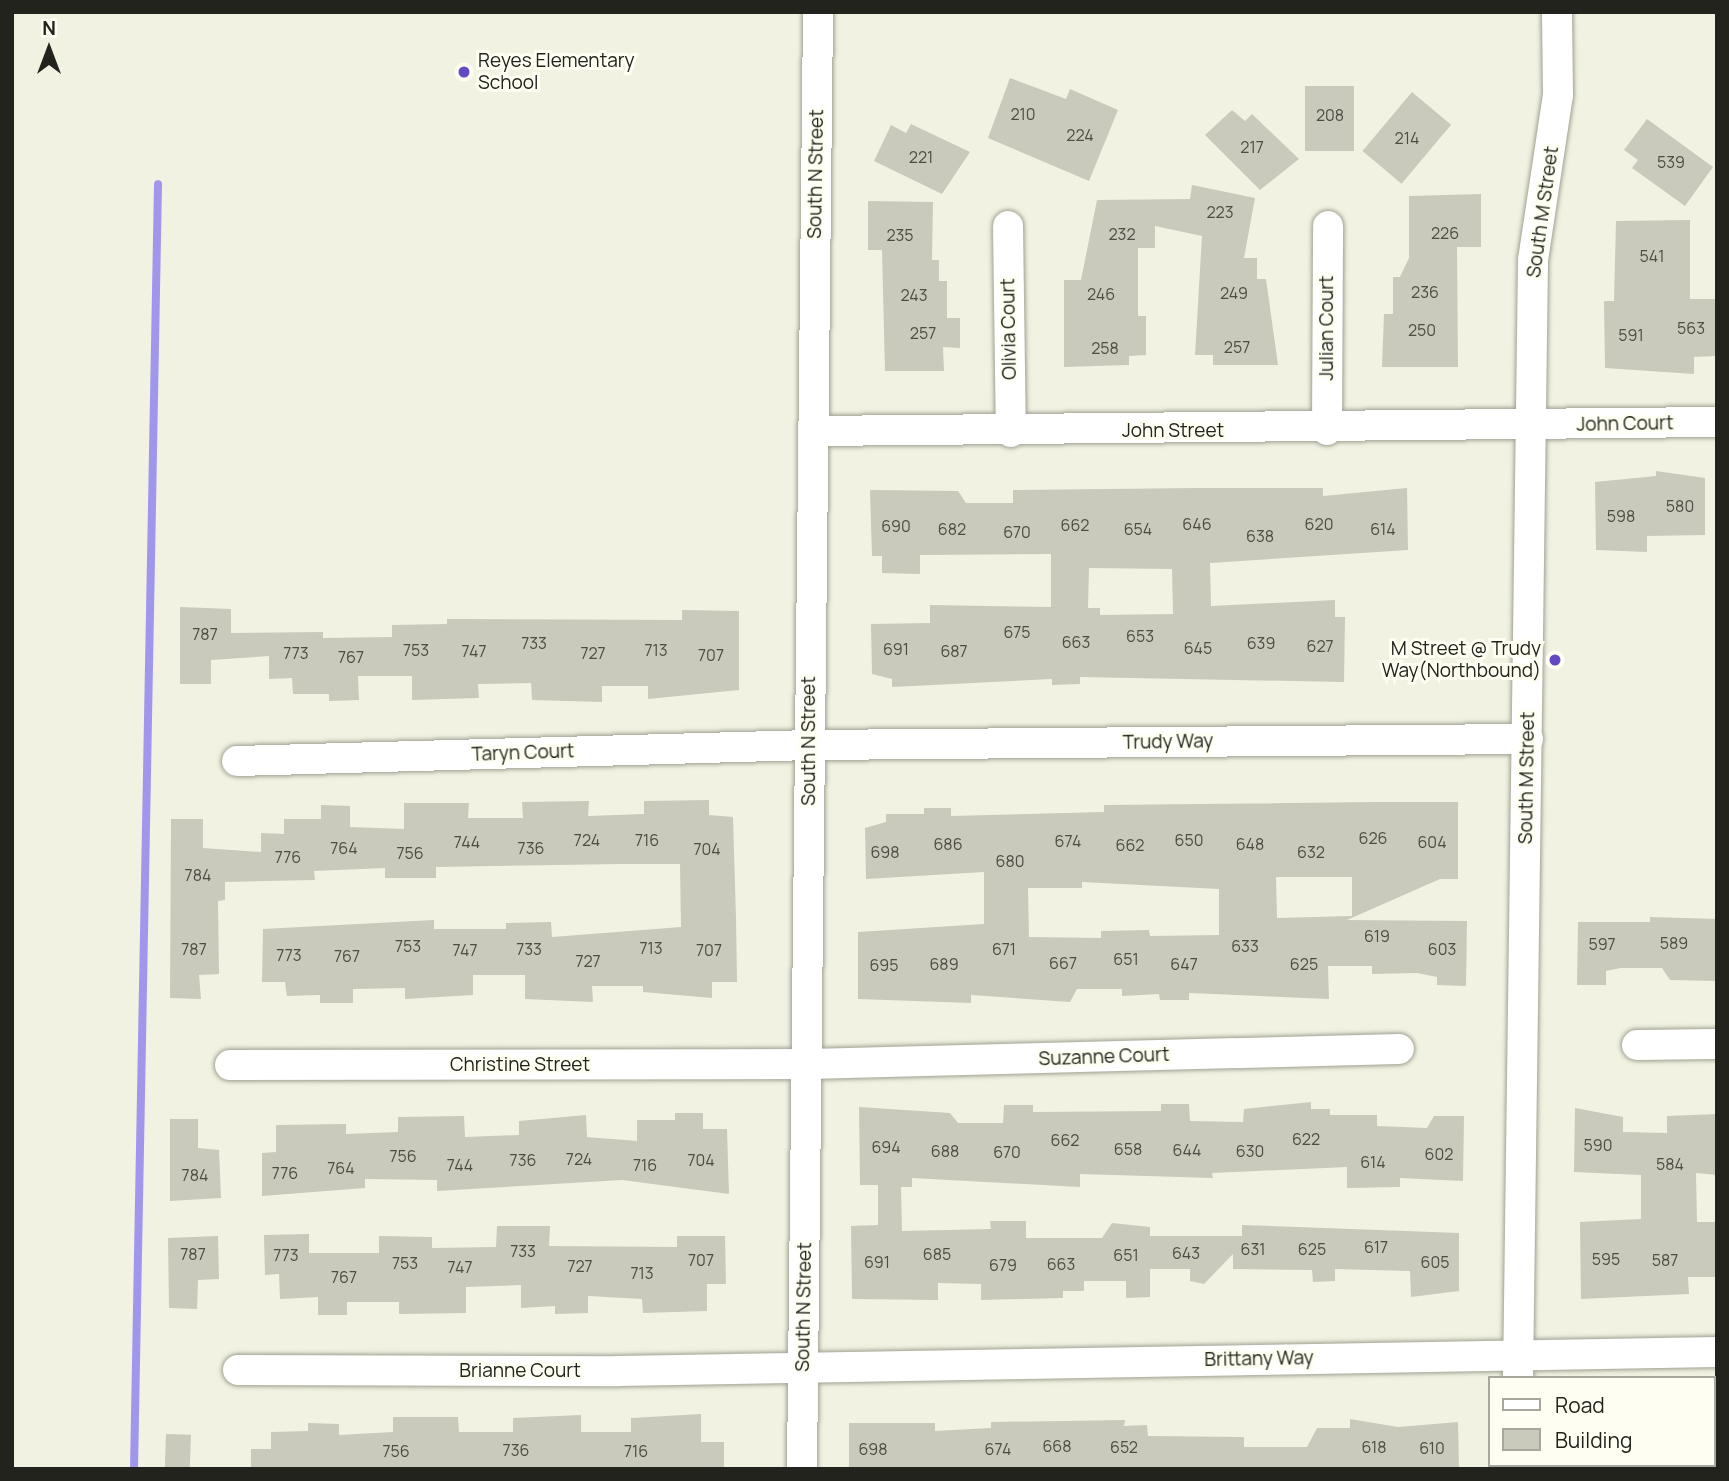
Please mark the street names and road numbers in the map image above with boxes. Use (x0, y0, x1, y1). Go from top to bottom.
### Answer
street label: South N Street (803, 109, 829, 239)
street label: South M Street (1522, 145, 1564, 279)
street label: Julian Court (1316, 275, 1338, 381)
street label: Olivia Court (997, 278, 1021, 380)
street label: John Court (1576, 412, 1674, 436)
street label: John Street (1122, 420, 1224, 442)
street label: South N Street (798, 676, 820, 806)
street label: South M Street (1514, 712, 1540, 844)
street label: Trudy Way (1123, 730, 1213, 754)
street label: Taryn Court (471, 740, 575, 766)
street label: Suzanne Court (1038, 1043, 1170, 1071)
street label: Christine Street (450, 1054, 590, 1076)
street label: South N Street (791, 1242, 817, 1372)
street label: Brittany Way (1204, 1347, 1314, 1371)
street label: Brianne Court (459, 1360, 581, 1382)

